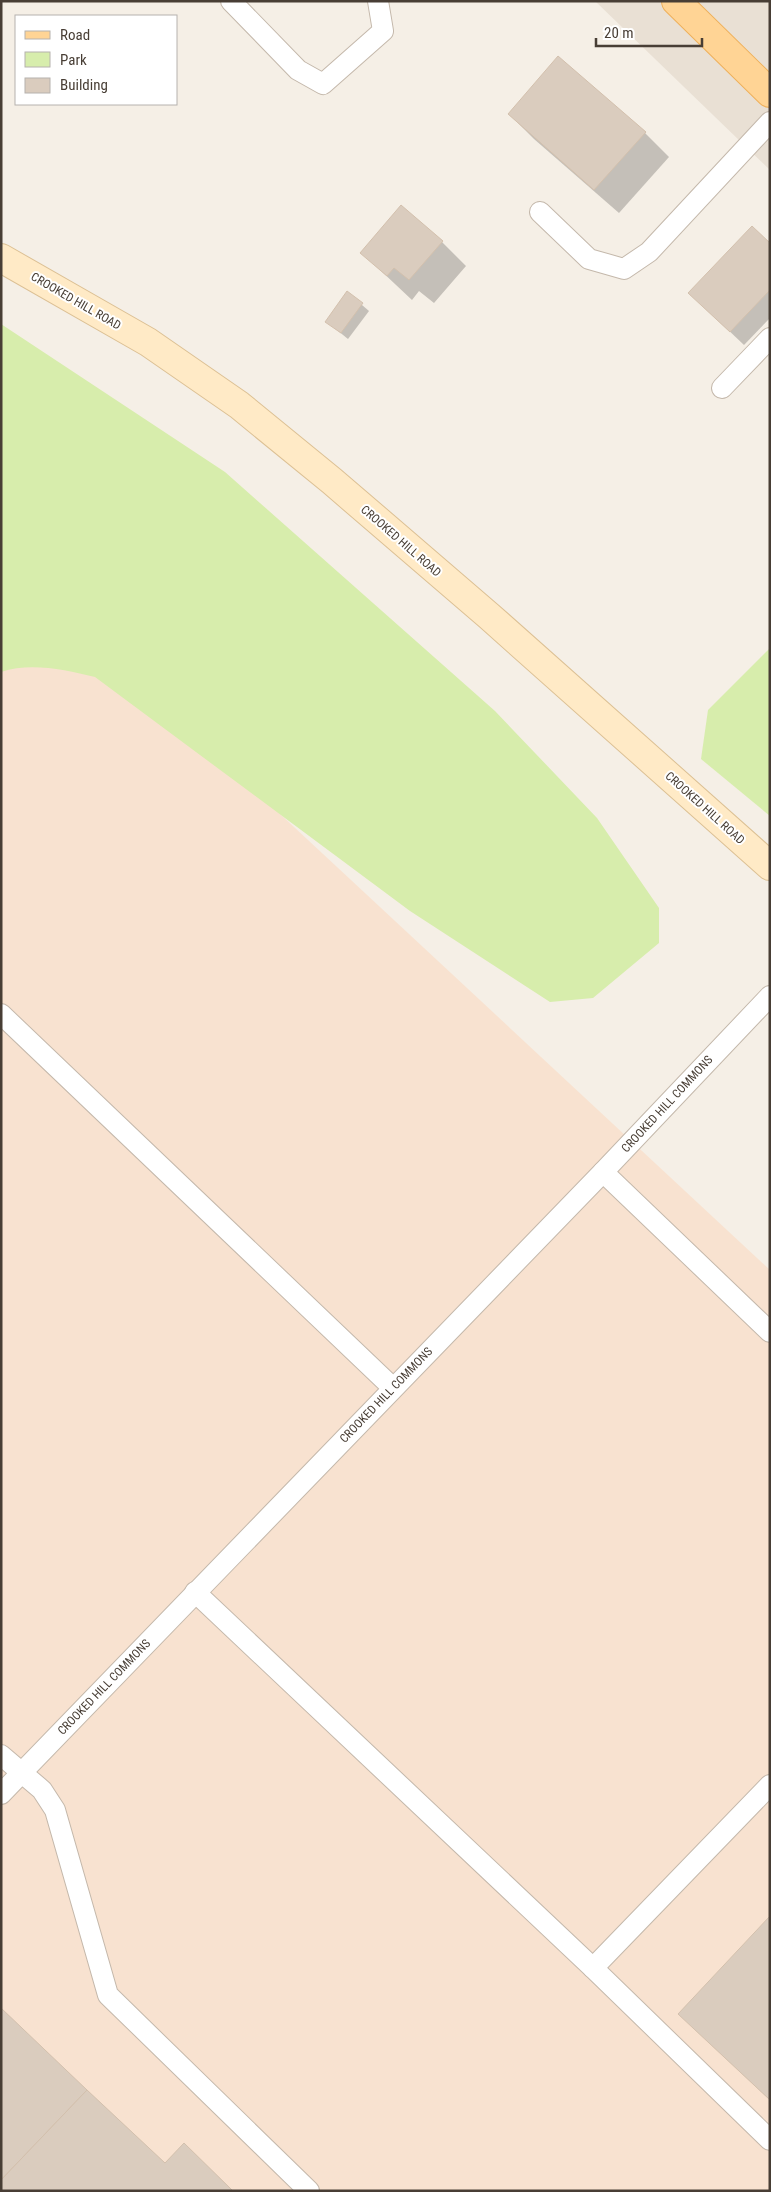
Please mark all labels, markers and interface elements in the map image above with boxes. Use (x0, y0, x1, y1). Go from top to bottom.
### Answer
legend (15, 15, 178, 105)
scale bar (596, 15, 702, 47)
text: 20 m (604, 24, 634, 42)
text: Road (60, 26, 90, 44)
text: Park (60, 51, 87, 69)
text: Building (60, 76, 108, 94)
street label: CROOKED HILL ROAD (29, 270, 124, 333)
street label: CROOKED HILL ROAD (358, 502, 444, 580)
street label: CROOKED HILL ROAD (663, 769, 748, 847)
street label: CROOKED HILL COMMONS (618, 1053, 716, 1155)
street label: CROOKED HILL COMMONS (337, 1344, 435, 1446)
street label: CROOKED HILL COMMONS (55, 1636, 153, 1738)

